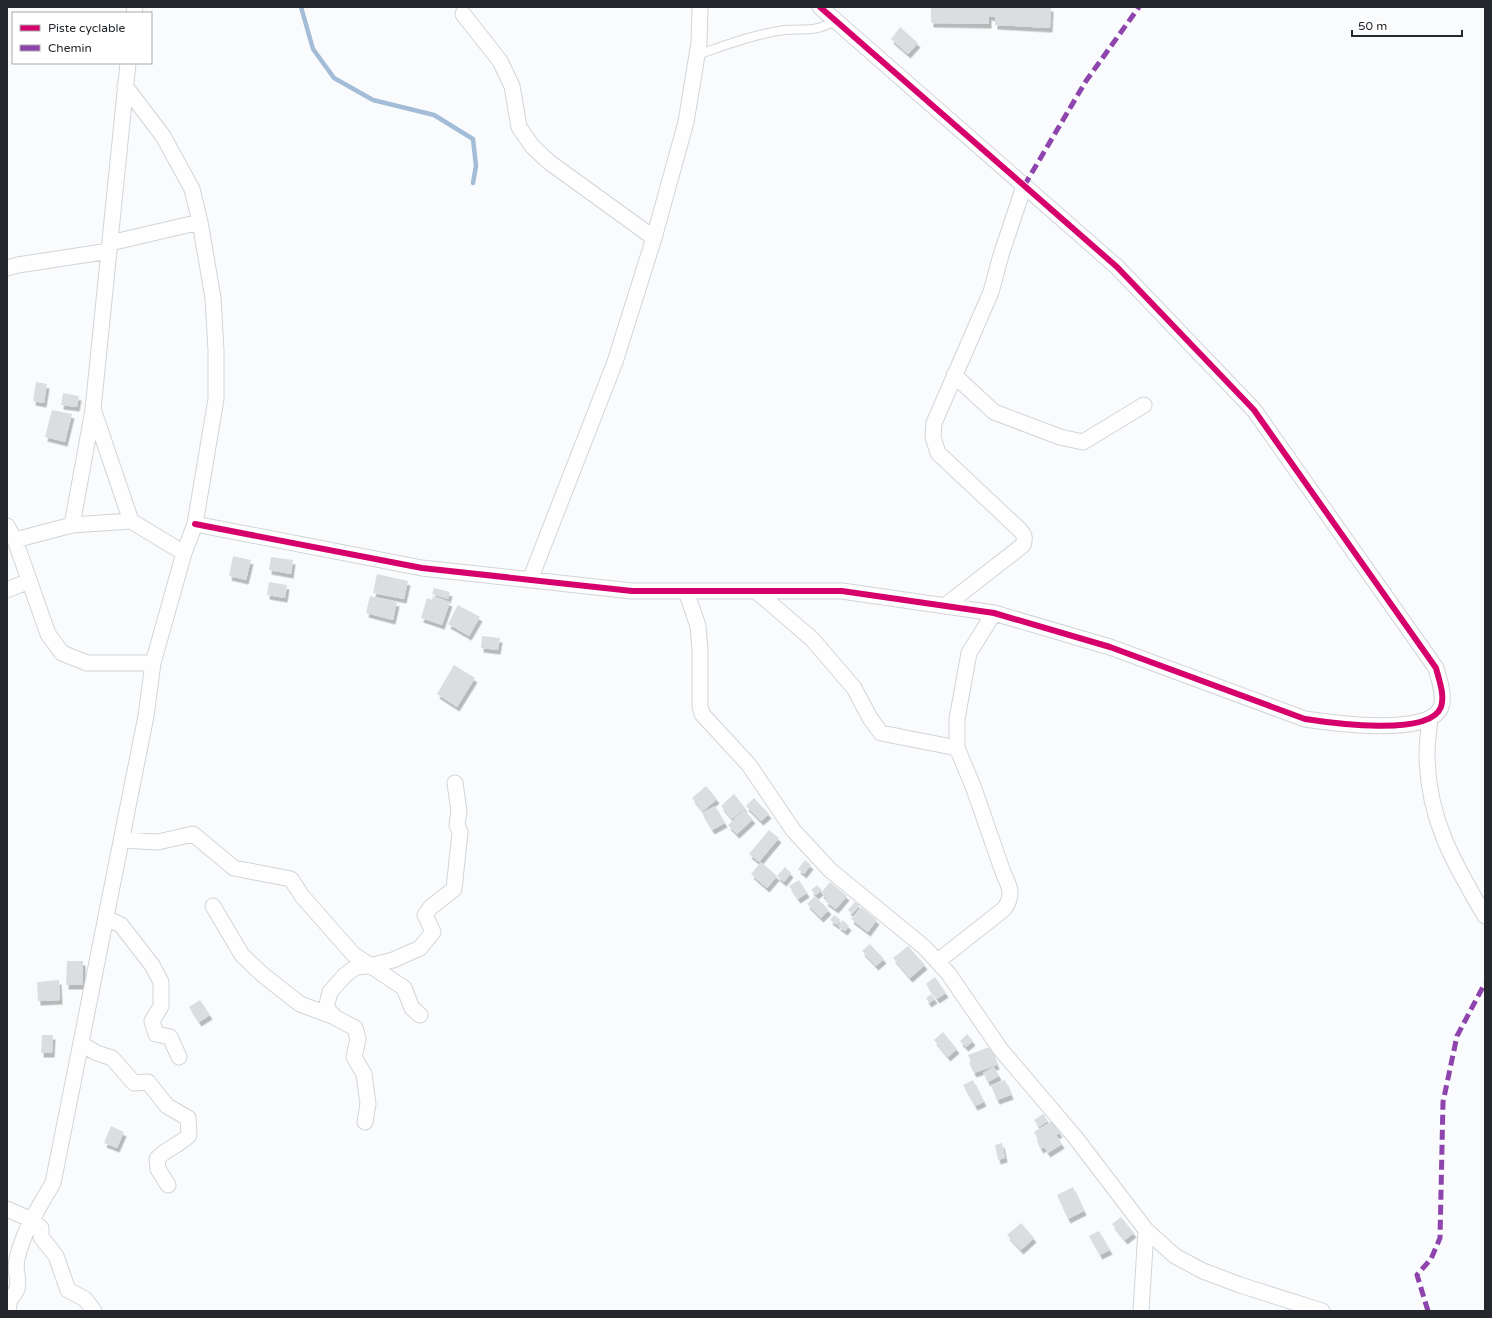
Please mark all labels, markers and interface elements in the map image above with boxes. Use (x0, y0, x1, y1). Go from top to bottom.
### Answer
legend (12, 12, 152, 64)
scale bar (1352, 12, 1462, 38)
text: 50 m (1358, 19, 1387, 33)
text: Piste cyclable (48, 21, 126, 35)
text: Chemin (48, 41, 92, 55)

